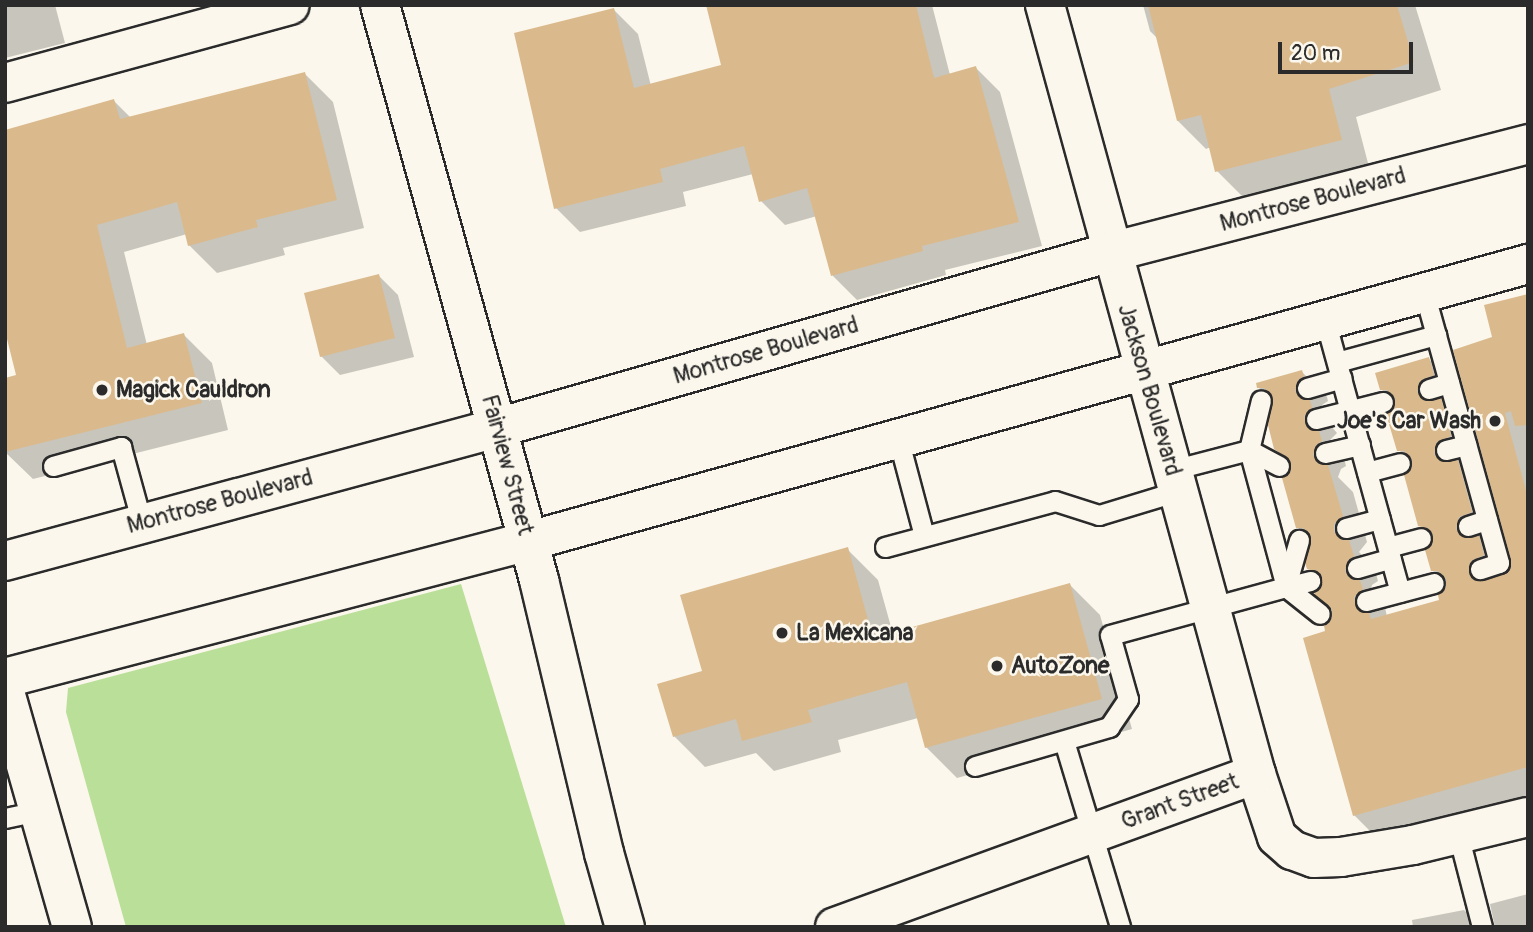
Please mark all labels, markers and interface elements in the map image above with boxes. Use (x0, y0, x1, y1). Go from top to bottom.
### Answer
scale bar (1281, 28, 1416, 72)
text: 20 m (1291, 40, 1340, 67)
street label: Montrose Boulevard (1217, 162, 1409, 238)
street label: Jackson Boulevard (1111, 301, 1187, 479)
street label: Montrose Boulevard (670, 311, 862, 391)
place label: Magick Cauldron (116, 376, 271, 404)
marker: Magick Cauldron (94, 382, 110, 398)
street label: Fairview Street (475, 392, 539, 538)
place label: Joe's Car Wash (1337, 407, 1481, 435)
marker: Joe's Car Wash (1487, 413, 1503, 429)
street label: Montrose Boulevard (124, 464, 316, 540)
place label: La Mexicana (796, 619, 914, 647)
marker: La Mexicana (774, 625, 790, 641)
place label: AutoZone (1011, 652, 1109, 680)
marker: AutoZone (989, 658, 1005, 674)
street label: Grant Street (1118, 768, 1242, 836)

